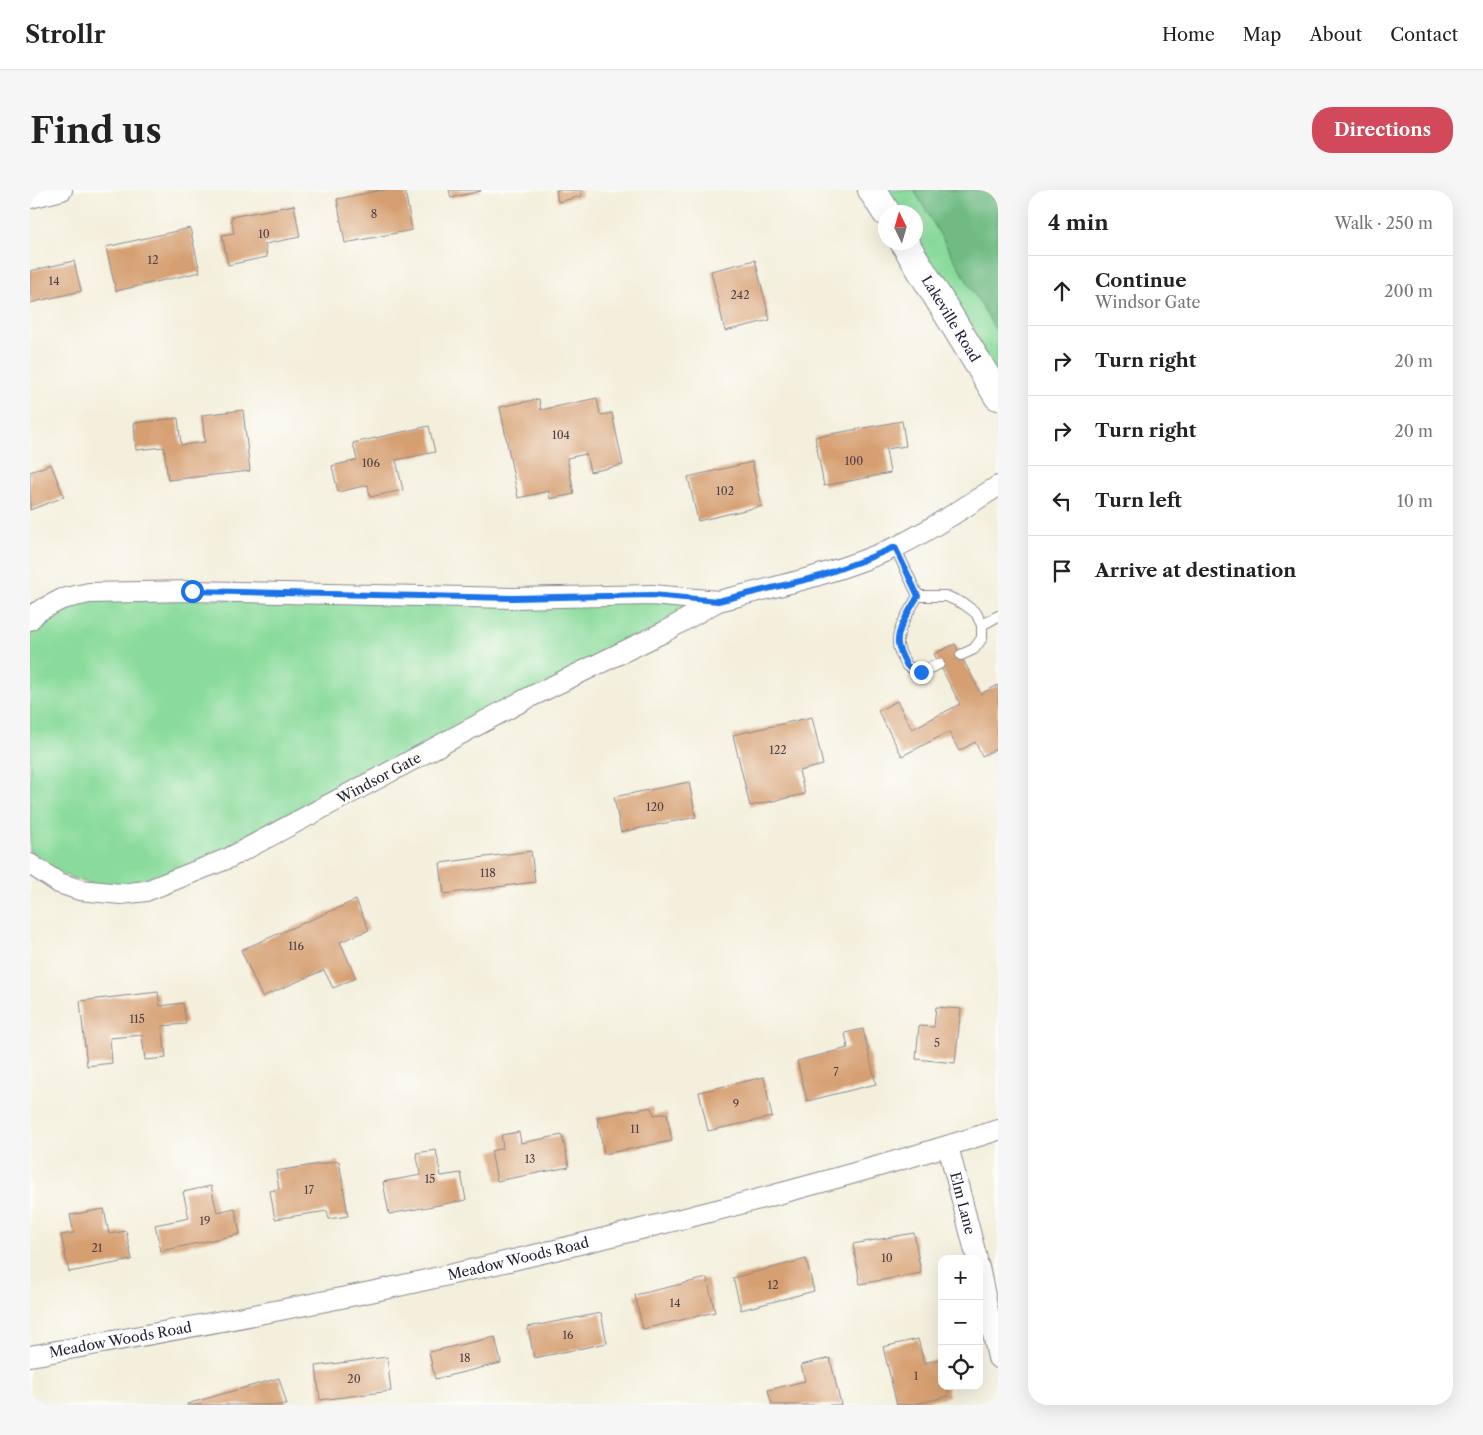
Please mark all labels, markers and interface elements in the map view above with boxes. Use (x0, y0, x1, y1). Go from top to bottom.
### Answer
text: Strollr (25, 20, 105, 49)
text: Home (1162, 24, 1215, 46)
text: Map (1243, 24, 1281, 46)
text: About (1309, 24, 1362, 46)
text: Contact (1390, 24, 1458, 46)
button: Directions (1312, 107, 1453, 153)
text: Find us (30, 109, 162, 152)
north arrow (878, 205, 923, 250)
house number: 8 (371, 207, 377, 221)
text: 4 min (1048, 210, 1109, 235)
text: Walk · 250 m (1335, 213, 1433, 233)
house number: 10 (258, 227, 270, 241)
house number: 12 (148, 253, 158, 267)
text: Continue (1095, 269, 1187, 292)
street label: Lakeville Road (918, 272, 984, 366)
house number: 14 (49, 274, 59, 288)
icon: ahead (1048, 277, 1076, 305)
text: 200 m (1384, 281, 1433, 301)
house number: 242 (730, 288, 750, 302)
text: Windsor Gate (1095, 292, 1201, 312)
icon: right (1048, 347, 1076, 375)
text: Turn right (1095, 349, 1196, 372)
text: 20 m (1394, 351, 1433, 371)
icon: right (1048, 417, 1076, 445)
text: Turn right (1095, 419, 1196, 442)
text: 20 m (1394, 421, 1433, 441)
house number: 104 (552, 428, 570, 442)
house number: 100 (845, 454, 863, 468)
house number: 106 (362, 456, 381, 470)
house number: 102 (716, 484, 734, 498)
icon: left (1048, 487, 1076, 515)
text: Turn left (1095, 489, 1182, 512)
text: 10 m (1397, 491, 1433, 511)
icon: arrive (1048, 557, 1076, 585)
text: Arrive at destination (1095, 559, 1296, 582)
route start (181, 580, 204, 603)
route end (910, 661, 933, 684)
house number: 122 (769, 743, 787, 757)
street label: Windsor Gate (333, 748, 424, 808)
house number: 120 (646, 800, 664, 814)
house number: 118 (480, 866, 496, 880)
house number: 116 (288, 939, 304, 953)
house number: 115 (129, 1012, 145, 1026)
house number: 5 (934, 1036, 940, 1050)
house number: 7 (833, 1065, 839, 1079)
house number: 9 (733, 1097, 739, 1111)
house number: 11 (630, 1122, 640, 1136)
house number: 13 (525, 1152, 535, 1166)
street label: Elm Lane (946, 1170, 979, 1236)
house number: 15 (425, 1172, 435, 1186)
house number: 17 (304, 1183, 315, 1197)
house number: 19 (199, 1214, 211, 1228)
street label: Meadow Woods Road (446, 1233, 591, 1284)
house number: 21 (92, 1241, 103, 1255)
house number: 10 (881, 1251, 893, 1265)
map controls (938, 1255, 983, 1390)
button: + (938, 1255, 983, 1300)
house number: 12 (768, 1278, 778, 1292)
house number: 14 (670, 1296, 680, 1310)
button: − (938, 1300, 983, 1345)
street label: Meadow Woods Road (48, 1318, 194, 1361)
house number: 16 (562, 1328, 574, 1342)
button: locate (938, 1345, 983, 1390)
house number: 18 (459, 1351, 471, 1365)
house number: 1 (914, 1369, 919, 1383)
house number: 20 (347, 1372, 361, 1386)

